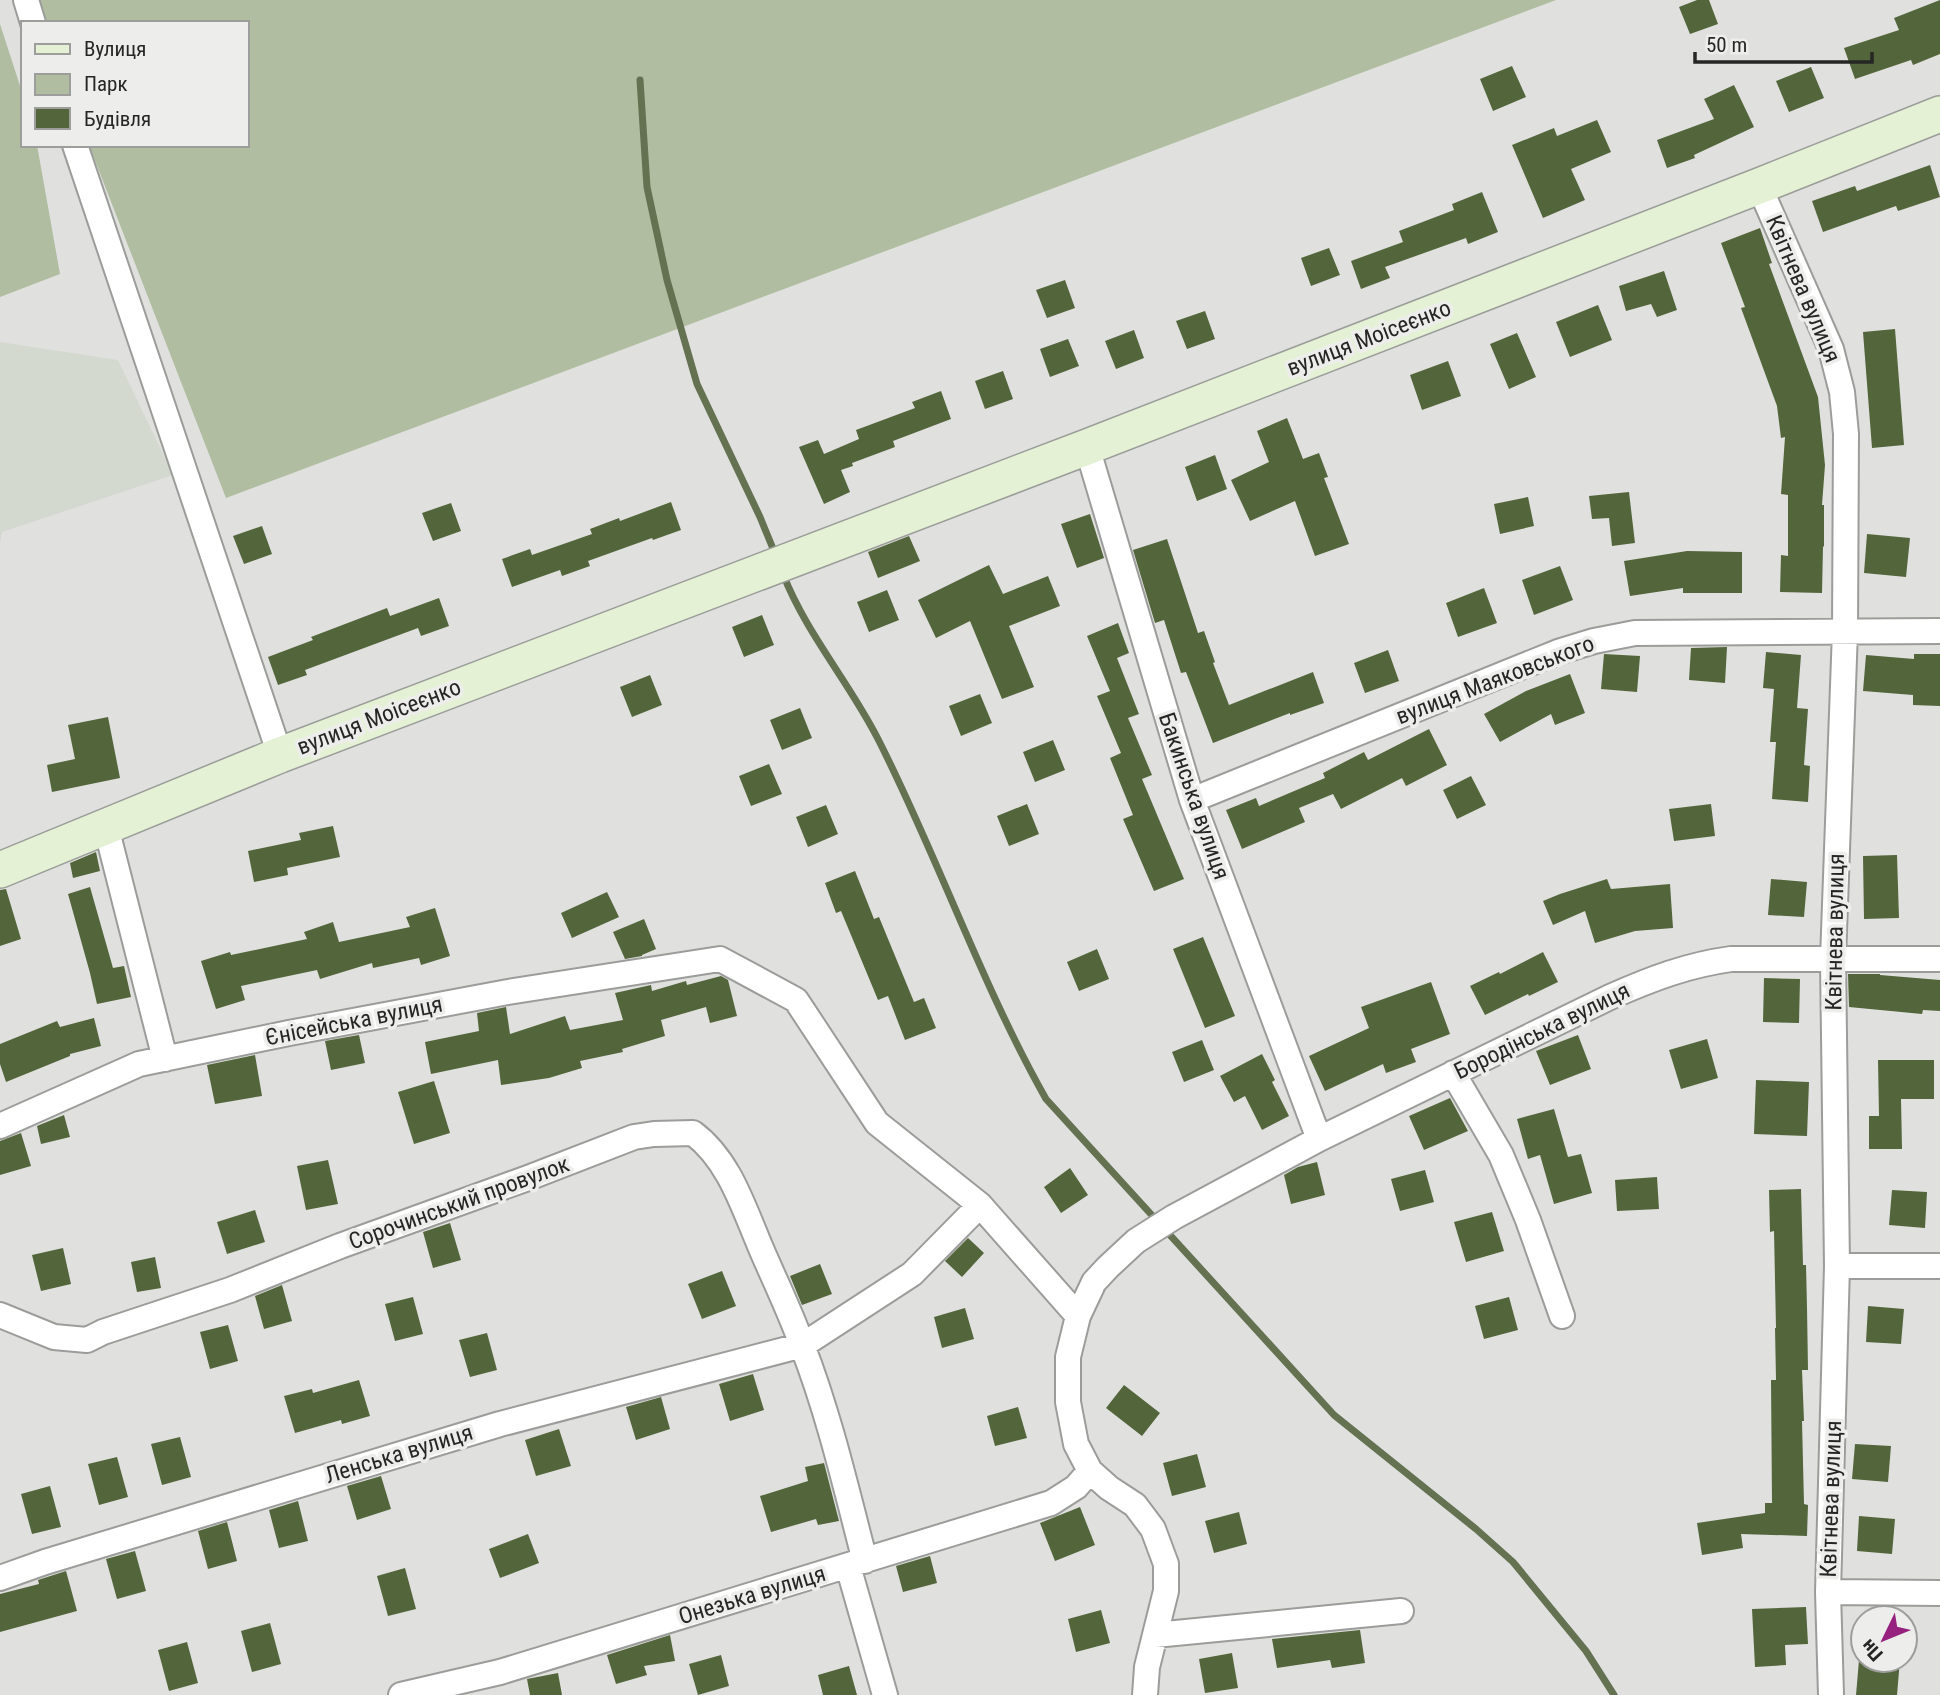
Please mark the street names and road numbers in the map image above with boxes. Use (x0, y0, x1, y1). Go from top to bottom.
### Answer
street label: Квітнева вулиця (1760, 211, 1846, 367)
street label: вулиця Моісеєнко (1283, 294, 1455, 382)
street label: вулиця Маяковського (1392, 630, 1598, 730)
street label: вулиця Моісеєнко (293, 673, 465, 761)
street label: Бакинська вулиця (1153, 709, 1235, 883)
street label: Квітнева вулиця (1820, 853, 1850, 1011)
street label: Бородінська вулиця (1450, 977, 1634, 1085)
street label: Єнісейська вулиця (263, 991, 445, 1051)
street label: Сорочинський провулок (345, 1150, 573, 1256)
street label: Ленська вулиця (322, 1419, 476, 1489)
street label: Квітнева вулиця (1815, 1420, 1847, 1578)
street label: Онезька вулиця (675, 1560, 829, 1630)

